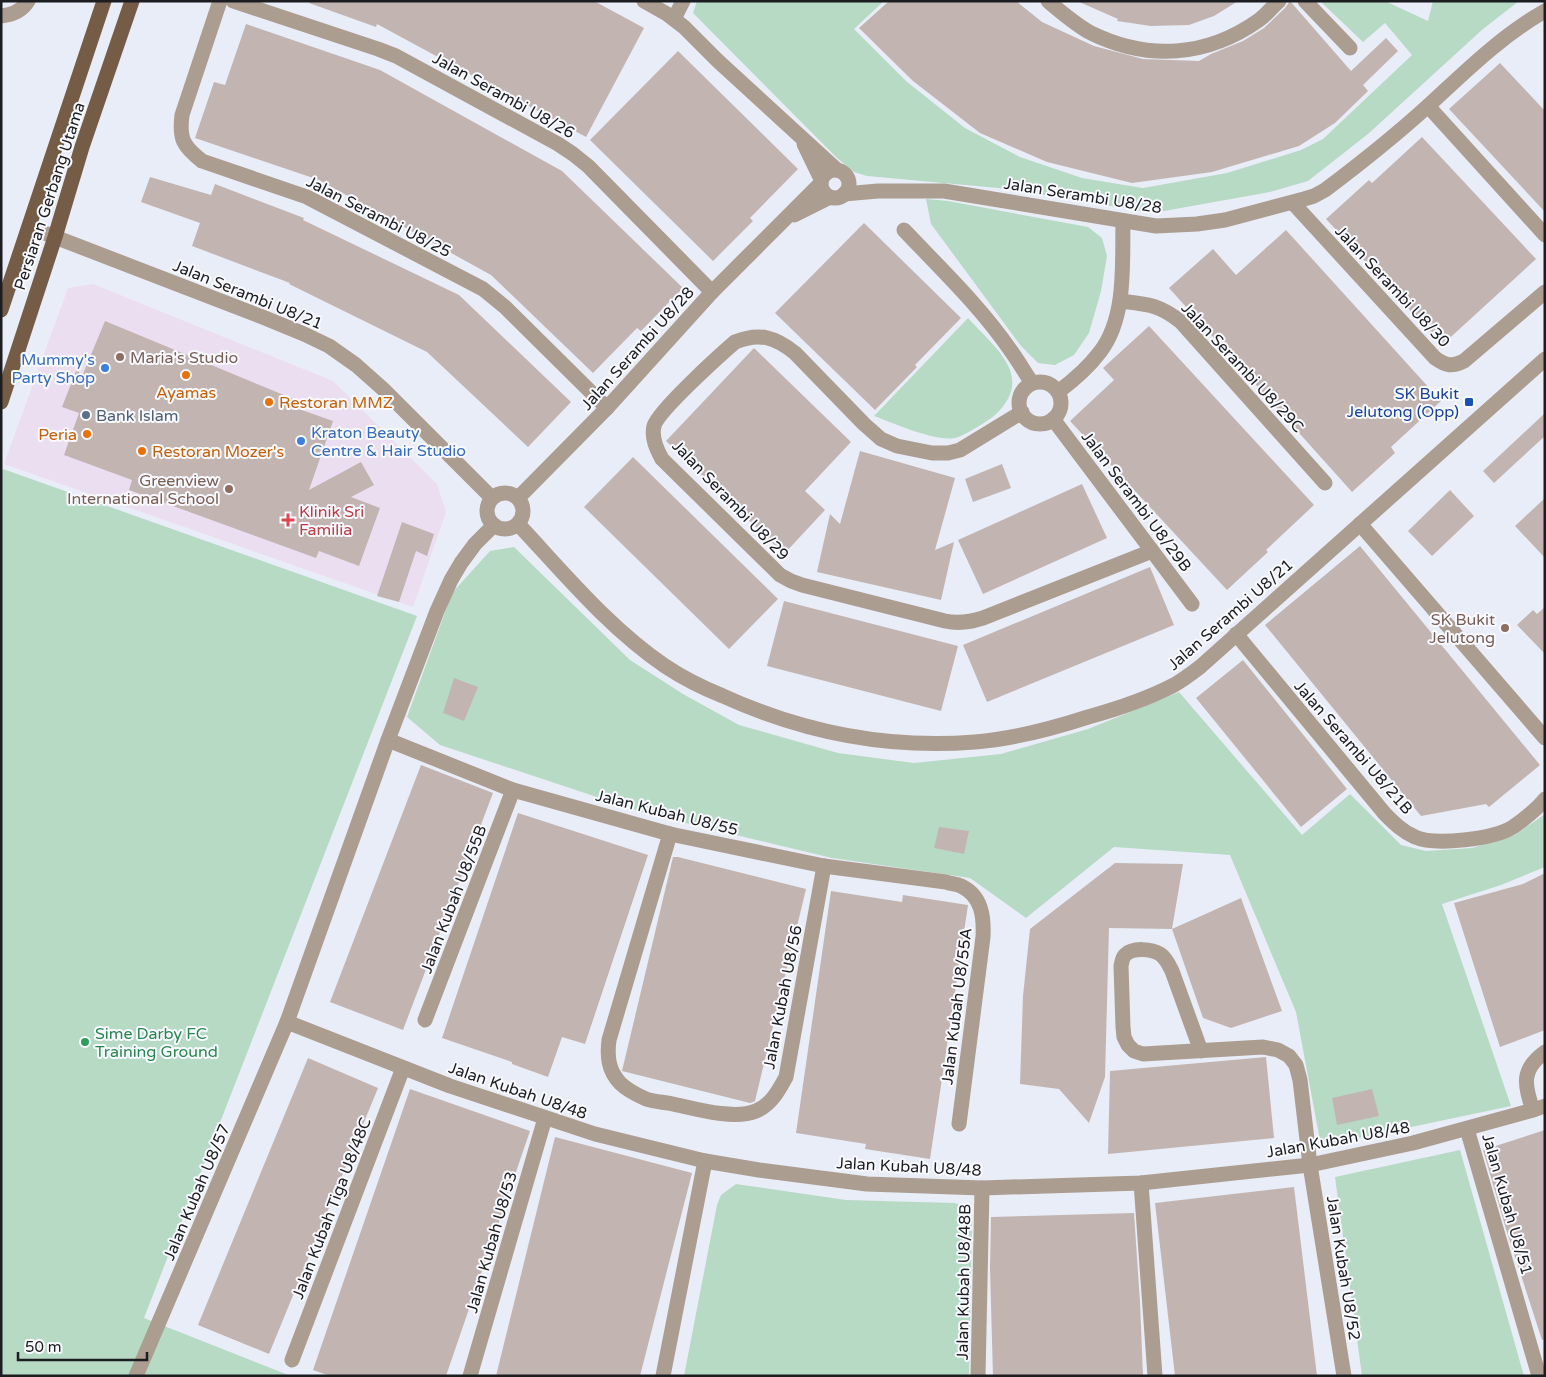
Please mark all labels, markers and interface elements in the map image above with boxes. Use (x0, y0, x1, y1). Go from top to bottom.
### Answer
street label: Jalan Serambi U8/26 (429, 48, 578, 143)
street label: Persiaran Gerbang Utama (10, 100, 90, 293)
street label: Jalan Serambi U8/25 (303, 172, 454, 262)
street label: Jalan Serambi U8/28 (1002, 174, 1163, 218)
street label: Jalan Serambi U8/30 (1331, 221, 1454, 352)
street label: Jalan Serambi U8/21 (170, 256, 325, 334)
street label: Jalan Serambi U8/28 (577, 283, 699, 415)
street label: Jalan Serambi U8/29C (1177, 298, 1308, 437)
place label: Maria's Studio (130, 348, 238, 368)
place label: Mummy's Party Shop (11, 350, 95, 388)
marker: Maria's Studio (114, 351, 126, 363)
marker: Mummy's Party Shop (99, 362, 111, 374)
marker: Ayamas (180, 369, 192, 381)
place label: Ayamas (156, 383, 216, 403)
place label: SK Bukit Jelutong (Opp) (1347, 384, 1459, 422)
place label: Restoran MMZ (279, 393, 393, 413)
marker: Restoran MMZ (263, 396, 275, 408)
marker: SK Bukit Jelutong (Opp) (1463, 396, 1475, 408)
place label: Bank Islam (96, 406, 178, 426)
marker: Bank Islam (80, 409, 92, 421)
place label: Kraton Beauty Centre & Hair Studio (311, 423, 466, 461)
place label: Peria (38, 425, 77, 445)
street label: Jalan Serambi U8/29B (1077, 427, 1196, 576)
marker: Peria (81, 428, 93, 440)
marker: Kraton Beauty Centre & Hair Studio (295, 435, 307, 447)
street label: Jalan Serambi U8/29 (668, 436, 793, 565)
place label: Restoran Mozer's (152, 442, 284, 462)
marker: Restoran Mozer's (136, 445, 148, 457)
place label: Greenview International School (67, 471, 219, 509)
marker: Greenview International School (223, 483, 235, 495)
place label: Klinik Sri Familia (299, 502, 364, 540)
marker: Klinik Sri Familia (281, 513, 295, 527)
street label: Jalan Serambi U8/21 (1164, 555, 1297, 675)
place label: SK Bukit Jelutong (1429, 610, 1495, 648)
marker: SK Bukit Jelutong (1499, 622, 1511, 634)
street label: Jalan Serambi U8/21B (1290, 677, 1417, 819)
street label: Jalan Kubah U8/55 (593, 786, 740, 840)
street label: Jalan Kubah U8/55B (416, 822, 491, 976)
street label: Jalan Kubah U8/56 (759, 924, 807, 1071)
street label: Jalan Kubah U8/55A (937, 926, 977, 1086)
place label: Sime Darby FC Training Ground (95, 1024, 218, 1062)
marker: Sime Darby FC Training Ground (79, 1036, 91, 1048)
street label: Jalan Kubah U8/48 (446, 1058, 590, 1124)
street label: Jalan Kubah Tiga U8/48C (288, 1115, 376, 1302)
street label: Jalan Kubah U8/48 (1265, 1118, 1411, 1162)
street label: Jalan Kubah U8/57 (159, 1121, 235, 1264)
street label: Jalan Kubah U8/51 (1477, 1131, 1537, 1277)
street label: Jalan Kubah U8/48 (836, 1153, 982, 1181)
street label: Jalan Kubah U8/53 (462, 1169, 522, 1315)
street label: Jalan Kubah U8/52 (1322, 1194, 1364, 1342)
street label: Jalan Kubah U8/48B (953, 1204, 975, 1360)
scale bar (18, 1330, 146, 1362)
text: 50 m (25, 1338, 62, 1356)

